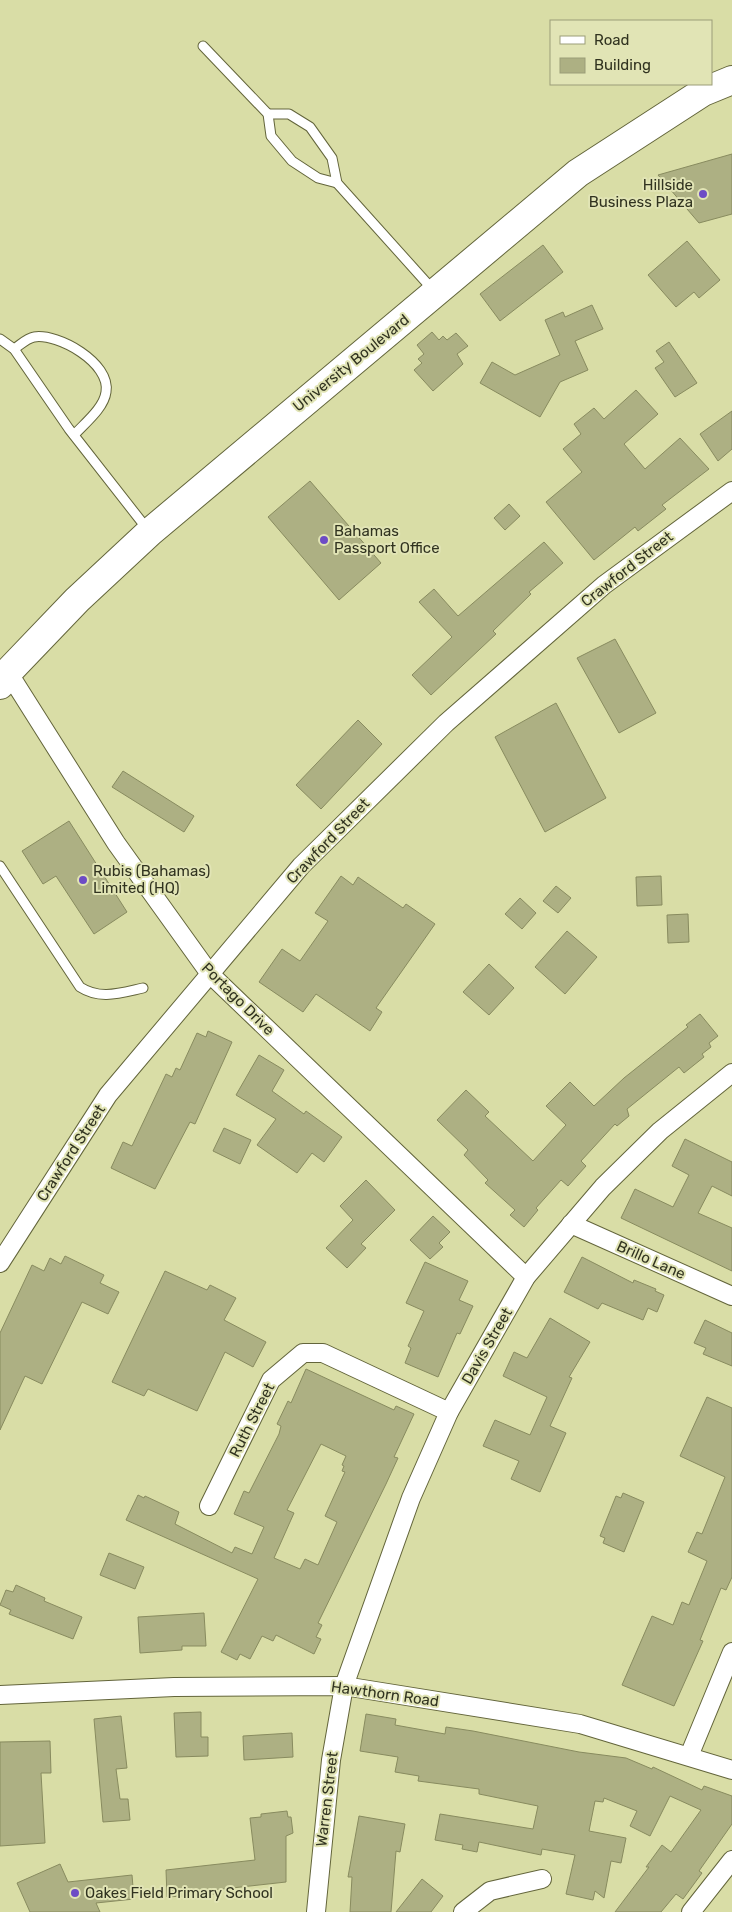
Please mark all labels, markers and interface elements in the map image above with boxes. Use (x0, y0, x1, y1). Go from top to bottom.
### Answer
legend (550, 20, 712, 85)
text: Road (594, 31, 630, 49)
text: Building (594, 56, 651, 74)
place label: Hillside Business Plaza (589, 176, 693, 211)
marker: Hillside Business Plaza (697, 188, 709, 200)
street label: University Boulevard (289, 311, 413, 415)
place label: Bahamas Passport Office (334, 522, 440, 557)
street label: Crawford Street (577, 527, 677, 610)
marker: Bahamas Passport Office (318, 534, 330, 546)
street label: Crawford Street (283, 795, 373, 887)
place label: Rubis (Bahamas) Limited (HQ) (93, 862, 210, 897)
marker: Rubis (Bahamas) Limited (HQ) (77, 874, 89, 886)
street label: Portago Drive (198, 959, 278, 1039)
street label: Crawford Street (33, 1101, 109, 1205)
street label: Brillo Lane (614, 1237, 688, 1283)
street label: Davis Street (458, 1305, 516, 1387)
street label: Ruth Street (226, 1380, 278, 1460)
street label: Hawthorn Road (330, 1678, 440, 1710)
street label: Warren Street (312, 1750, 342, 1848)
place label: Oakes Field Primary School (85, 1884, 273, 1902)
marker: Oakes Field Primary School (69, 1887, 81, 1899)

